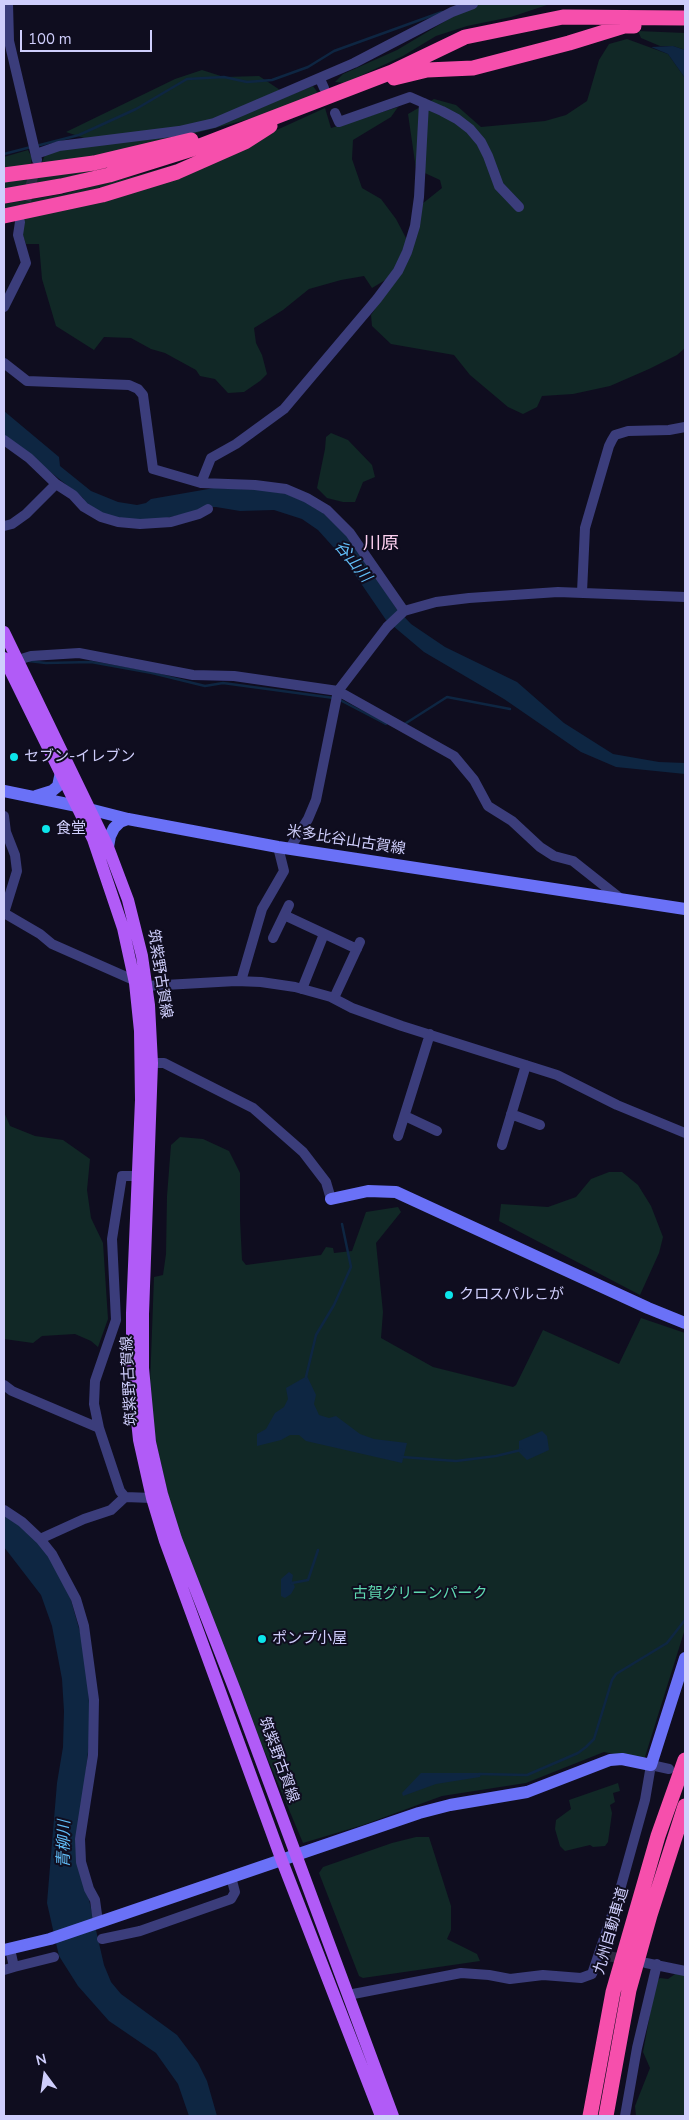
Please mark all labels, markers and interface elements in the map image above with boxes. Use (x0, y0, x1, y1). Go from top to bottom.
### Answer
scale bar (22, 20, 155, 52)
text: 100 m (28, 29, 72, 49)
district label: 川原 (363, 534, 399, 556)
water label: 谷山川 (329, 537, 375, 587)
place label: セブン-イレブン (24, 748, 135, 766)
marker: セブン-イレブン (8, 751, 20, 763)
place label: 食堂 (56, 820, 86, 838)
marker: 食堂 (40, 823, 52, 835)
street label: 米多比谷山古賀線 (285, 823, 407, 859)
street label: 筑紫野古賀線 (143, 928, 175, 1020)
place label: クロスパルこが (459, 1286, 564, 1304)
marker: クロスパルこが (443, 1289, 455, 1301)
street label: 筑紫野古賀線 (119, 1336, 141, 1426)
park label: 古賀グリーンパーク (353, 1585, 487, 1603)
place label: ポンプ小屋 (272, 1630, 347, 1648)
marker: ポンプ小屋 (256, 1633, 268, 1645)
street label: 筑紫野古賀線 (254, 1715, 302, 1805)
water label: 青柳川 (55, 1820, 75, 1868)
street label: 九州自動車道 (591, 1885, 633, 1977)
text: N (34, 2049, 49, 2070)
north arrow (20, 2050, 70, 2100)

